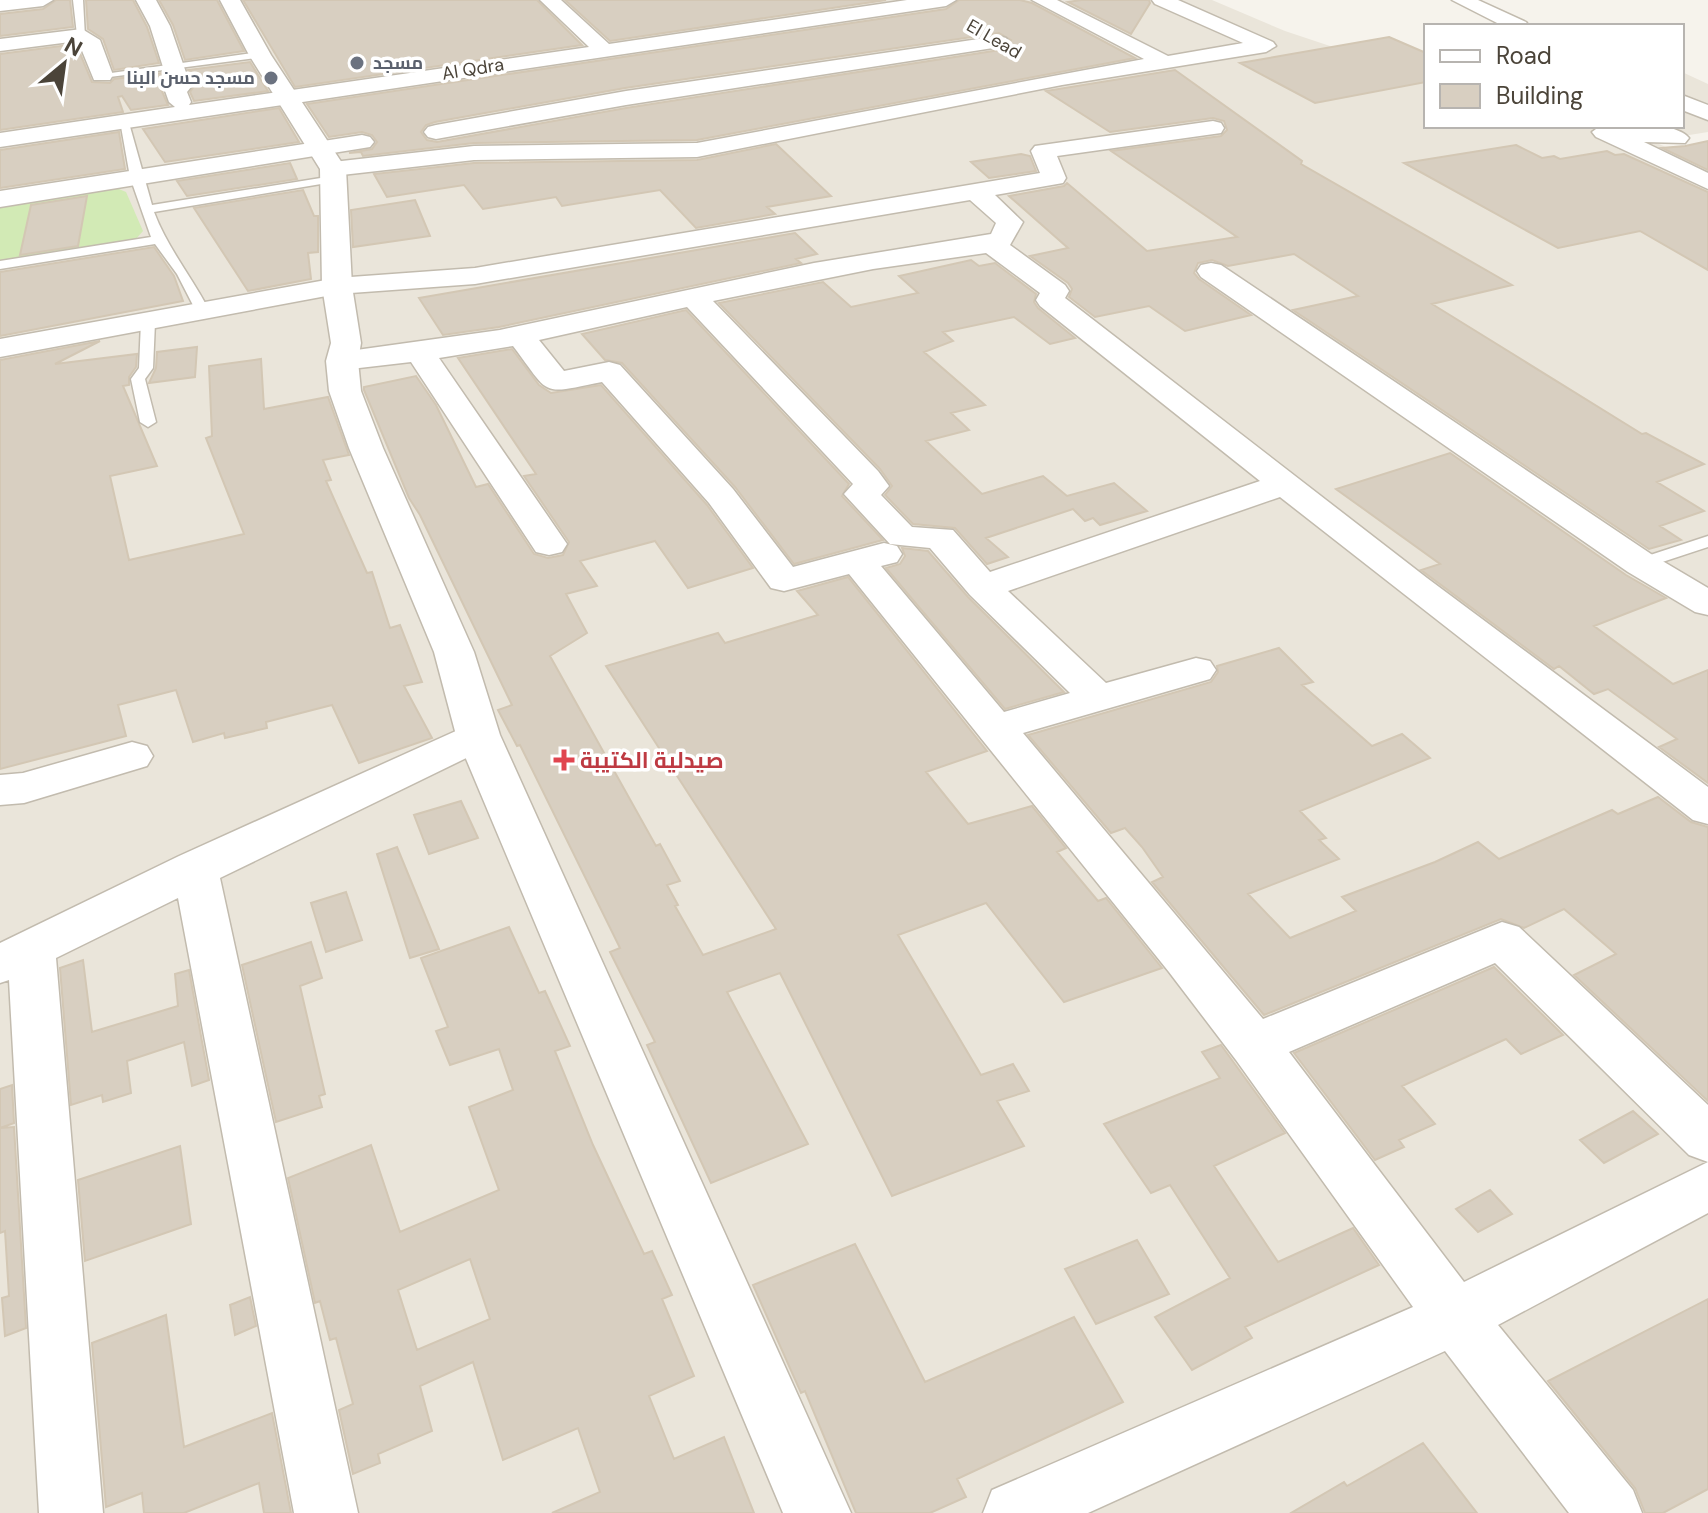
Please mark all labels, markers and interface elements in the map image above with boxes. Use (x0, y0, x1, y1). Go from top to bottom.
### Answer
street label: El Lead (962, 14, 1026, 64)
north arrow (24, 24, 104, 104)
legend (1424, 24, 1684, 128)
text: N (59, 30, 88, 64)
text: Road (1496, 40, 1552, 71)
place label: مسجد (373, 51, 423, 75)
street label: Al Qdra (440, 52, 506, 86)
marker: مسجد (348, 54, 366, 72)
place label: مسجد حسن البنا (126, 66, 255, 90)
marker: مسجد حسن البنا (262, 69, 280, 87)
text: Building (1496, 80, 1583, 111)
place label: صيدلية الكتيبة (580, 746, 724, 775)
marker: صيدلية الكتيبة (555, 751, 573, 769)

